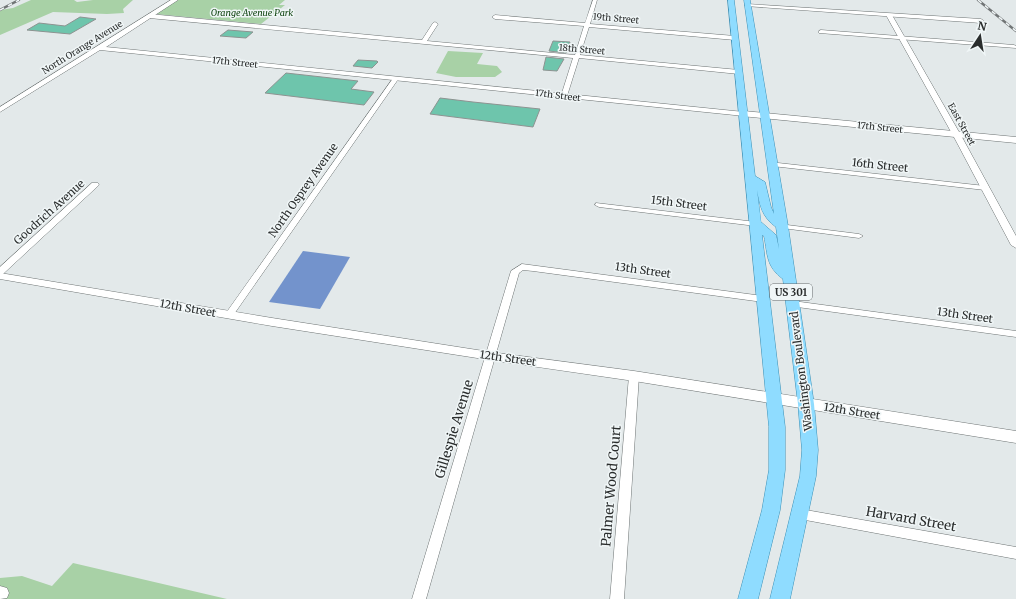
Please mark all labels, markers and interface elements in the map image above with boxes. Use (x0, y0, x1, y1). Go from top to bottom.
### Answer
park label: Orange Avenue Park (211, 7, 293, 18)
street label: 19th Street (592, 10, 640, 26)
north arrow (960, 16, 1000, 56)
street label: North Orange Avenue (40, 18, 124, 76)
text: N (976, 18, 988, 34)
street label: 18th Street (558, 41, 606, 57)
street label: 17th Street (212, 54, 259, 70)
street label: 17th Street (535, 87, 582, 103)
street label: East Street (946, 101, 978, 148)
street label: 17th Street (857, 119, 904, 135)
street label: North Osprey Avenue (265, 140, 341, 240)
street label: 16th Street (851, 155, 910, 175)
street label: Goodrich Avenue (11, 176, 88, 248)
street label: 15th Street (650, 193, 708, 213)
street label: 13th Street (614, 259, 673, 281)
road number: US 301 (770, 284, 812, 300)
street label: 12th Street (159, 296, 218, 320)
street label: 13th Street (936, 304, 995, 326)
street label: Washington Boulevard (787, 310, 815, 433)
street label: 12th Street (479, 347, 538, 369)
street label: Gillespie Avenue (431, 377, 477, 480)
street label: 12th Street (823, 400, 882, 422)
street label: Palmer Wood Court (597, 425, 625, 547)
street label: Harvard Street (865, 503, 957, 535)

